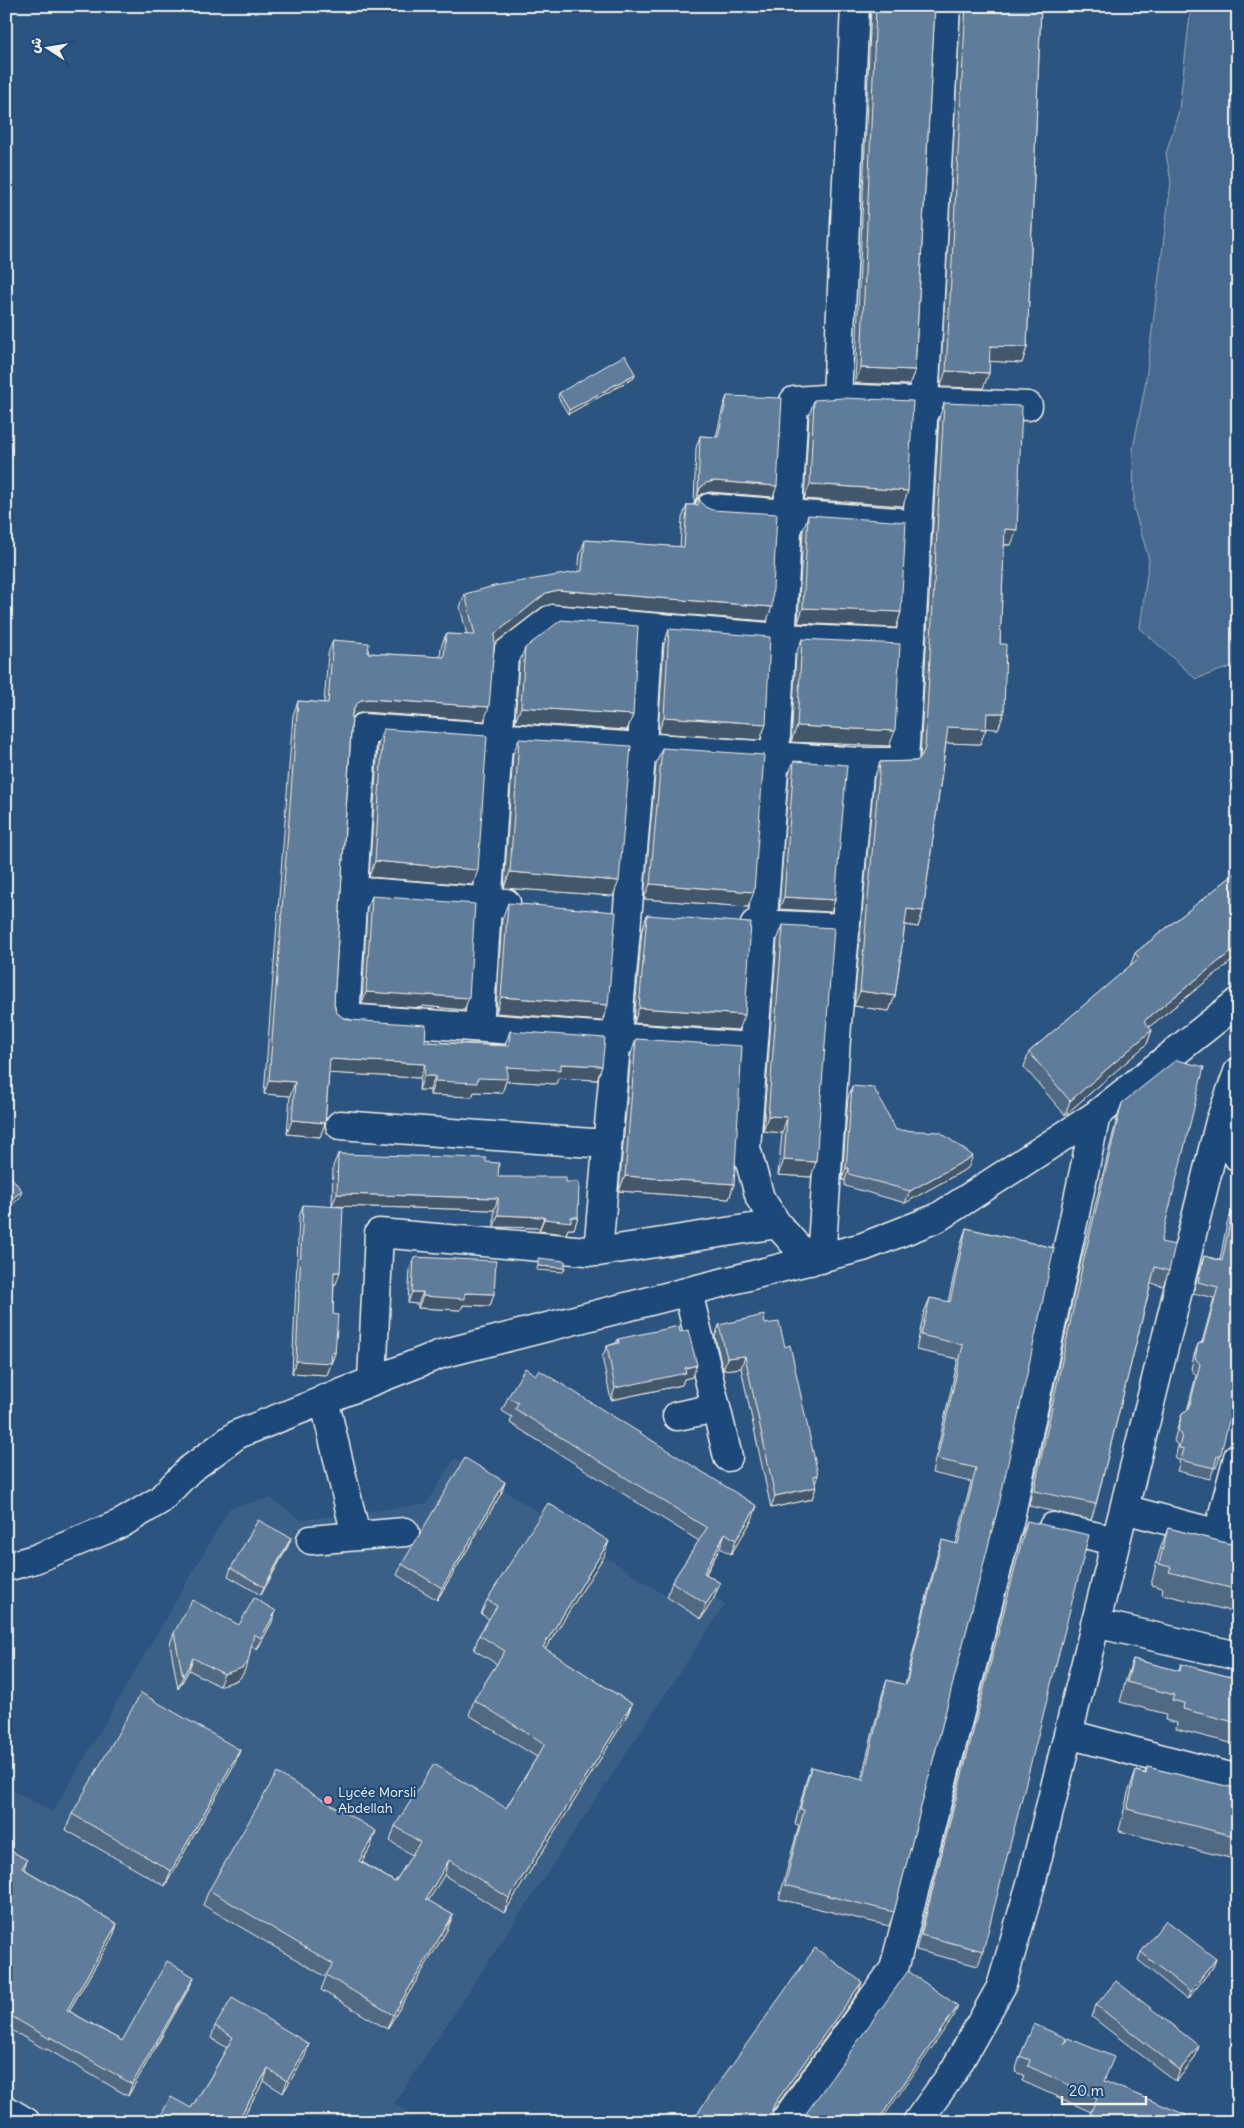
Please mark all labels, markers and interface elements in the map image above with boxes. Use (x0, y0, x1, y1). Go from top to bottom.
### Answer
north arrow (22, 22, 72, 72)
text: ش (25, 36, 46, 55)
place label: Lycée Morsli Abdellah (338, 1783, 416, 1817)
marker: Lycée Morsli Abdellah (322, 1794, 334, 1806)
scale bar (1062, 2073, 1145, 2105)
text: 20 m (1069, 2081, 1104, 2100)

